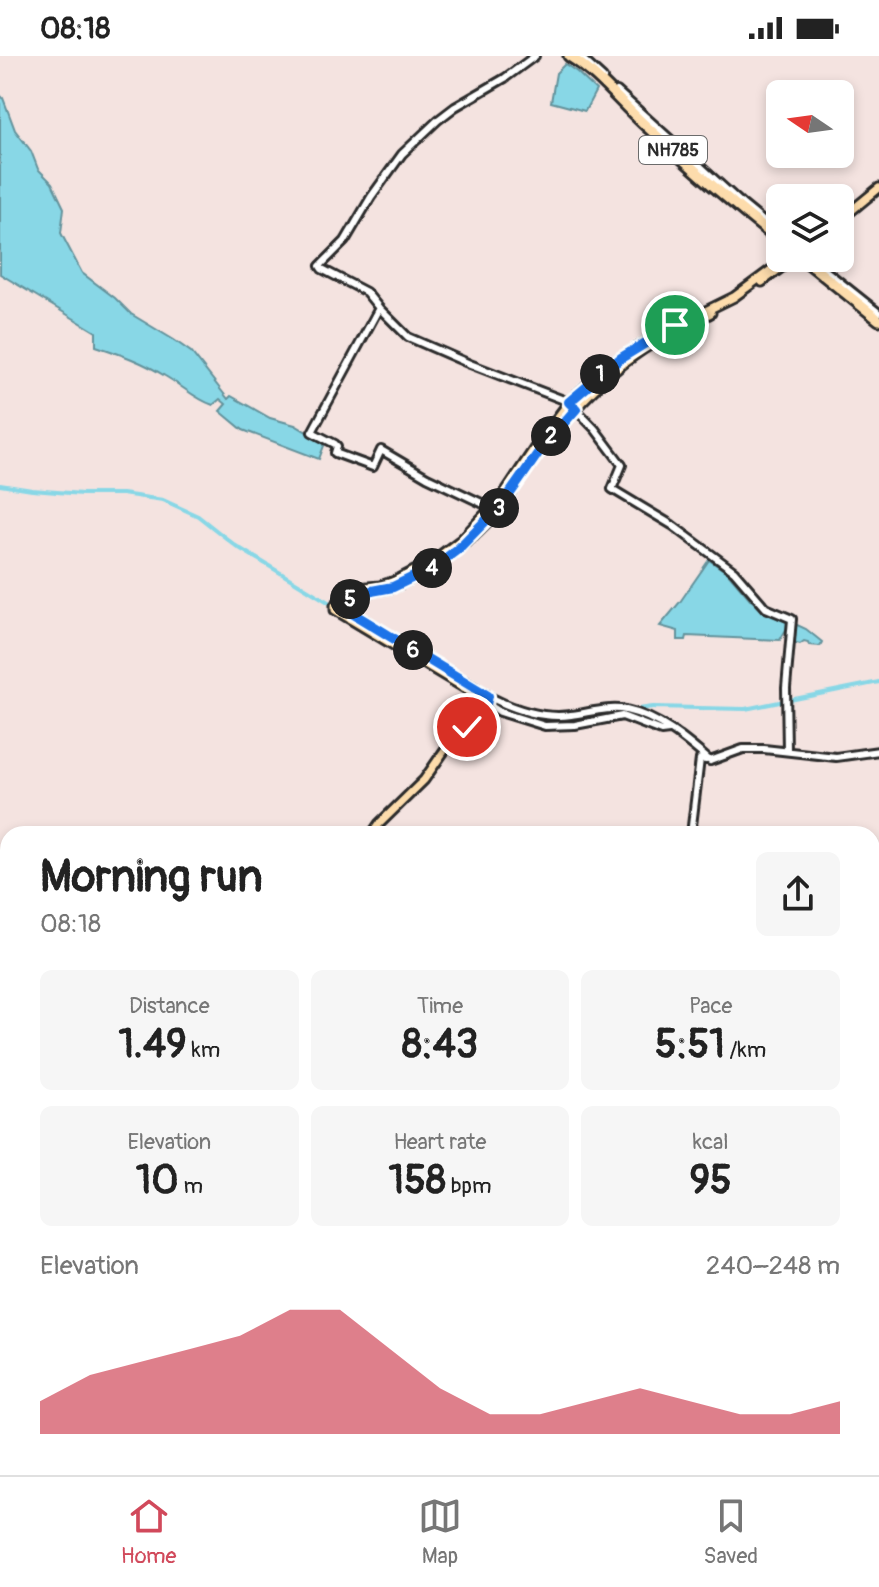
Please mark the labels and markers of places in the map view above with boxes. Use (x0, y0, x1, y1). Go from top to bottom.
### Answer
pin (641, 291, 709, 359)
pin: 1 (580, 354, 620, 394)
pin: 2 (531, 416, 571, 456)
pin: 3 (479, 488, 519, 528)
pin: 4 (412, 548, 452, 588)
pin: 5 (330, 579, 370, 619)
pin: 6 (393, 630, 433, 670)
pin (433, 693, 501, 761)

